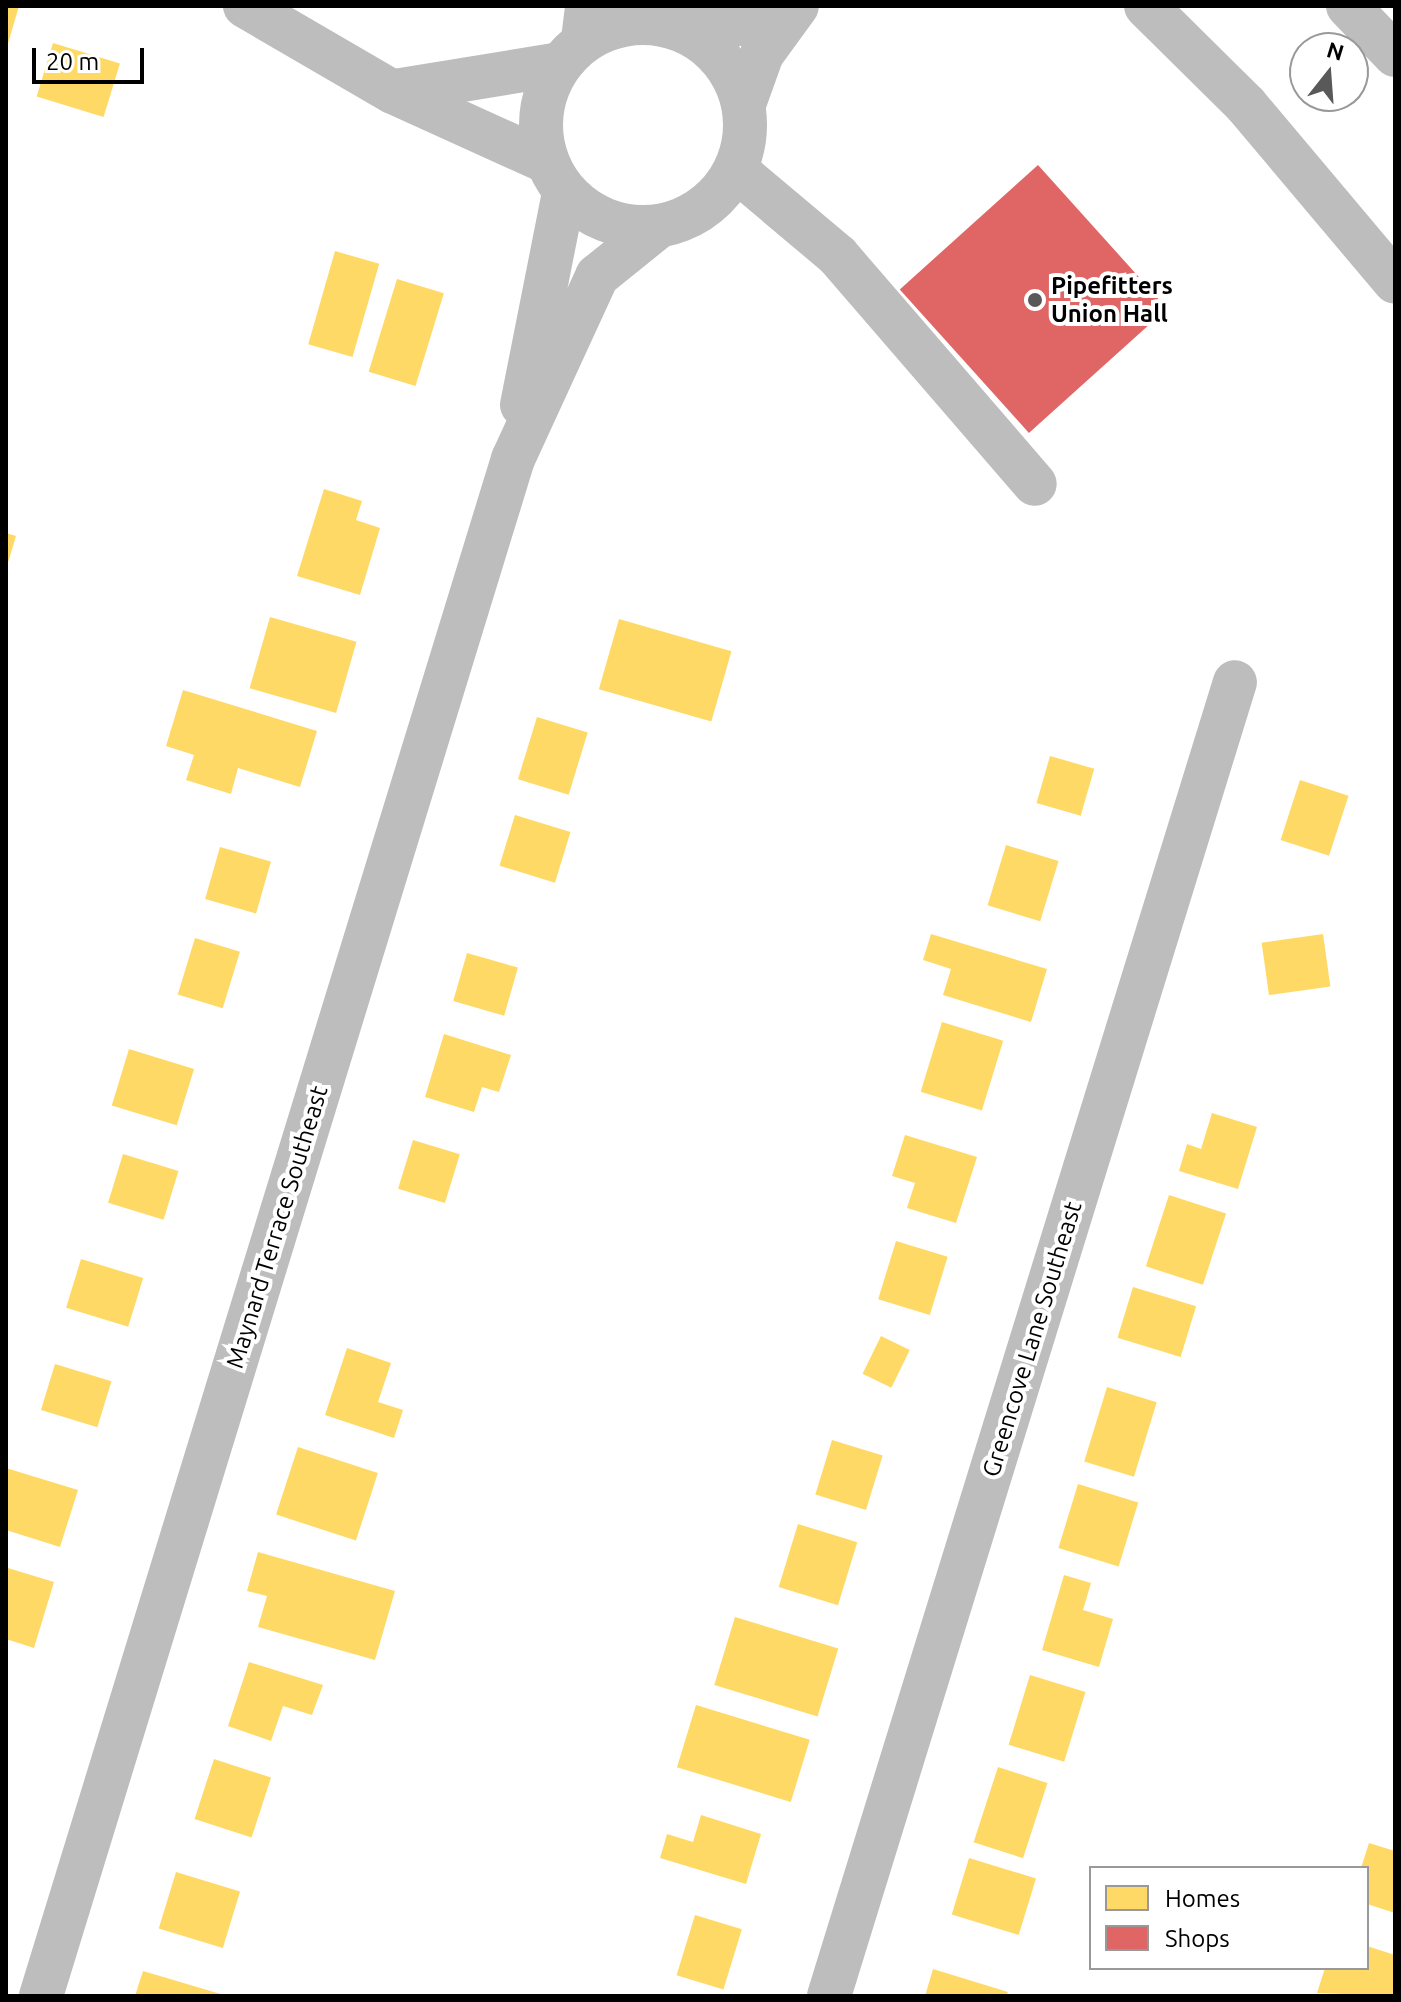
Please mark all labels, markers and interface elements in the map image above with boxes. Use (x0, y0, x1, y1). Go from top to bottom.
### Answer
scale bar (36, 32, 148, 82)
north arrow (1289, 32, 1369, 112)
text: N (1324, 36, 1347, 65)
text: 20 m (46, 48, 99, 75)
place label: Pipefitters Union Hall (1051, 272, 1173, 328)
marker: Pipefitters Union Hall (1026, 291, 1044, 309)
street label: Maynard Terrace Southeast (220, 1082, 334, 1372)
street label: Greencove Lane Southeast (976, 1198, 1088, 1480)
legend (1089, 1866, 1369, 1970)
text: Homes (1165, 1885, 1240, 1912)
text: Shops (1165, 1925, 1230, 1952)

